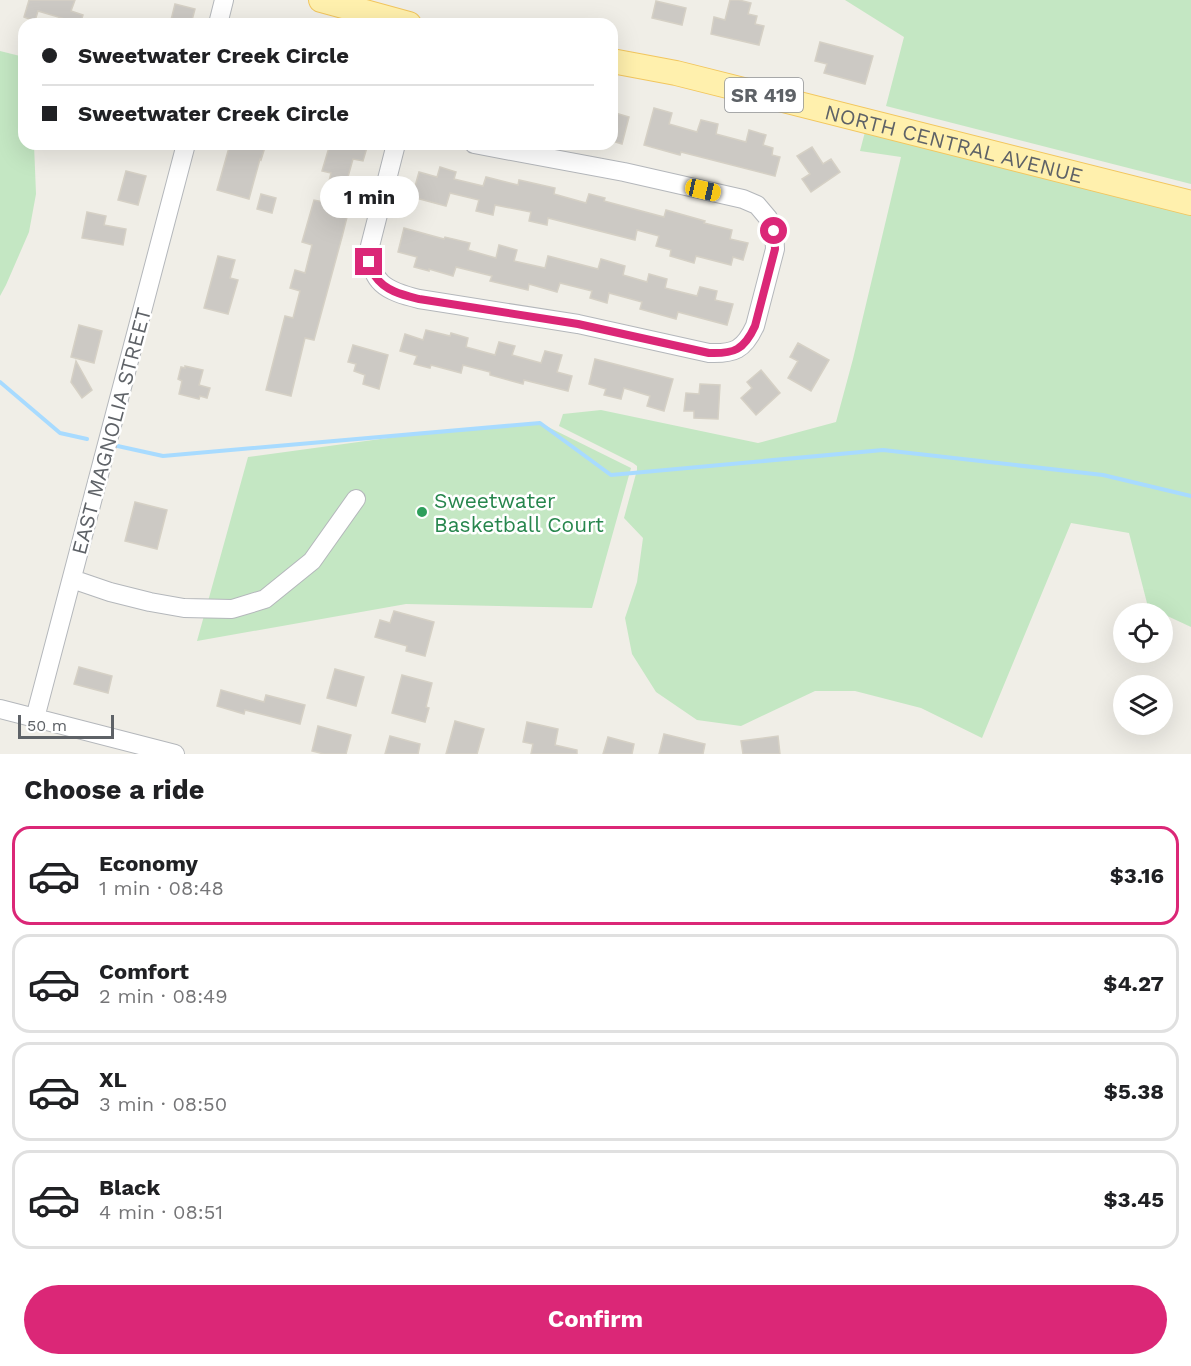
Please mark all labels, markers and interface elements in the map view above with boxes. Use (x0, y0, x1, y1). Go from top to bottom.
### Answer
text: Sweetwater Creek Circle (78, 43, 349, 68)
road number: SR 419 (725, 78, 803, 112)
street label: NORTH CENTRAL AVENUE (822, 99, 1086, 188)
text: Sweetwater Creek Circle (78, 101, 349, 126)
callout: 1 min (320, 175, 418, 217)
car (683, 177, 723, 203)
text: 1 min (344, 185, 395, 209)
route start (760, 217, 787, 244)
route end (355, 248, 382, 275)
street label: EAST MAGNOLIA STREET (66, 304, 156, 557)
place label: Sweetwater Basketball Court (434, 488, 604, 537)
marker: Sweetwater Basketball Court (415, 505, 429, 519)
map controls (1113, 603, 1173, 735)
button: locate (1113, 603, 1173, 663)
button: layers (1113, 675, 1173, 735)
scale bar (18, 712, 114, 740)
text: 50 m (27, 716, 67, 735)
text: Choose a ride (24, 774, 204, 806)
icon: car (27, 849, 81, 903)
text: Economy (99, 851, 198, 876)
text: $3.16 (1110, 863, 1164, 888)
text: 1 min · 08:48 (99, 876, 224, 900)
icon: car (27, 957, 81, 1011)
text: Comfort (99, 959, 189, 984)
text: $4.27 (1103, 971, 1164, 996)
text: 2 min · 08:49 (99, 984, 228, 1008)
icon: car (27, 1065, 81, 1119)
text: XL (99, 1067, 127, 1092)
text: $5.38 (1104, 1079, 1164, 1104)
text: 3 min · 08:50 (99, 1092, 227, 1116)
icon: car (27, 1173, 81, 1227)
text: Black (99, 1175, 160, 1200)
text: $3.45 (1104, 1187, 1164, 1212)
text: 4 min · 08:51 (99, 1200, 223, 1224)
button: Confirm (24, 1285, 1167, 1354)

